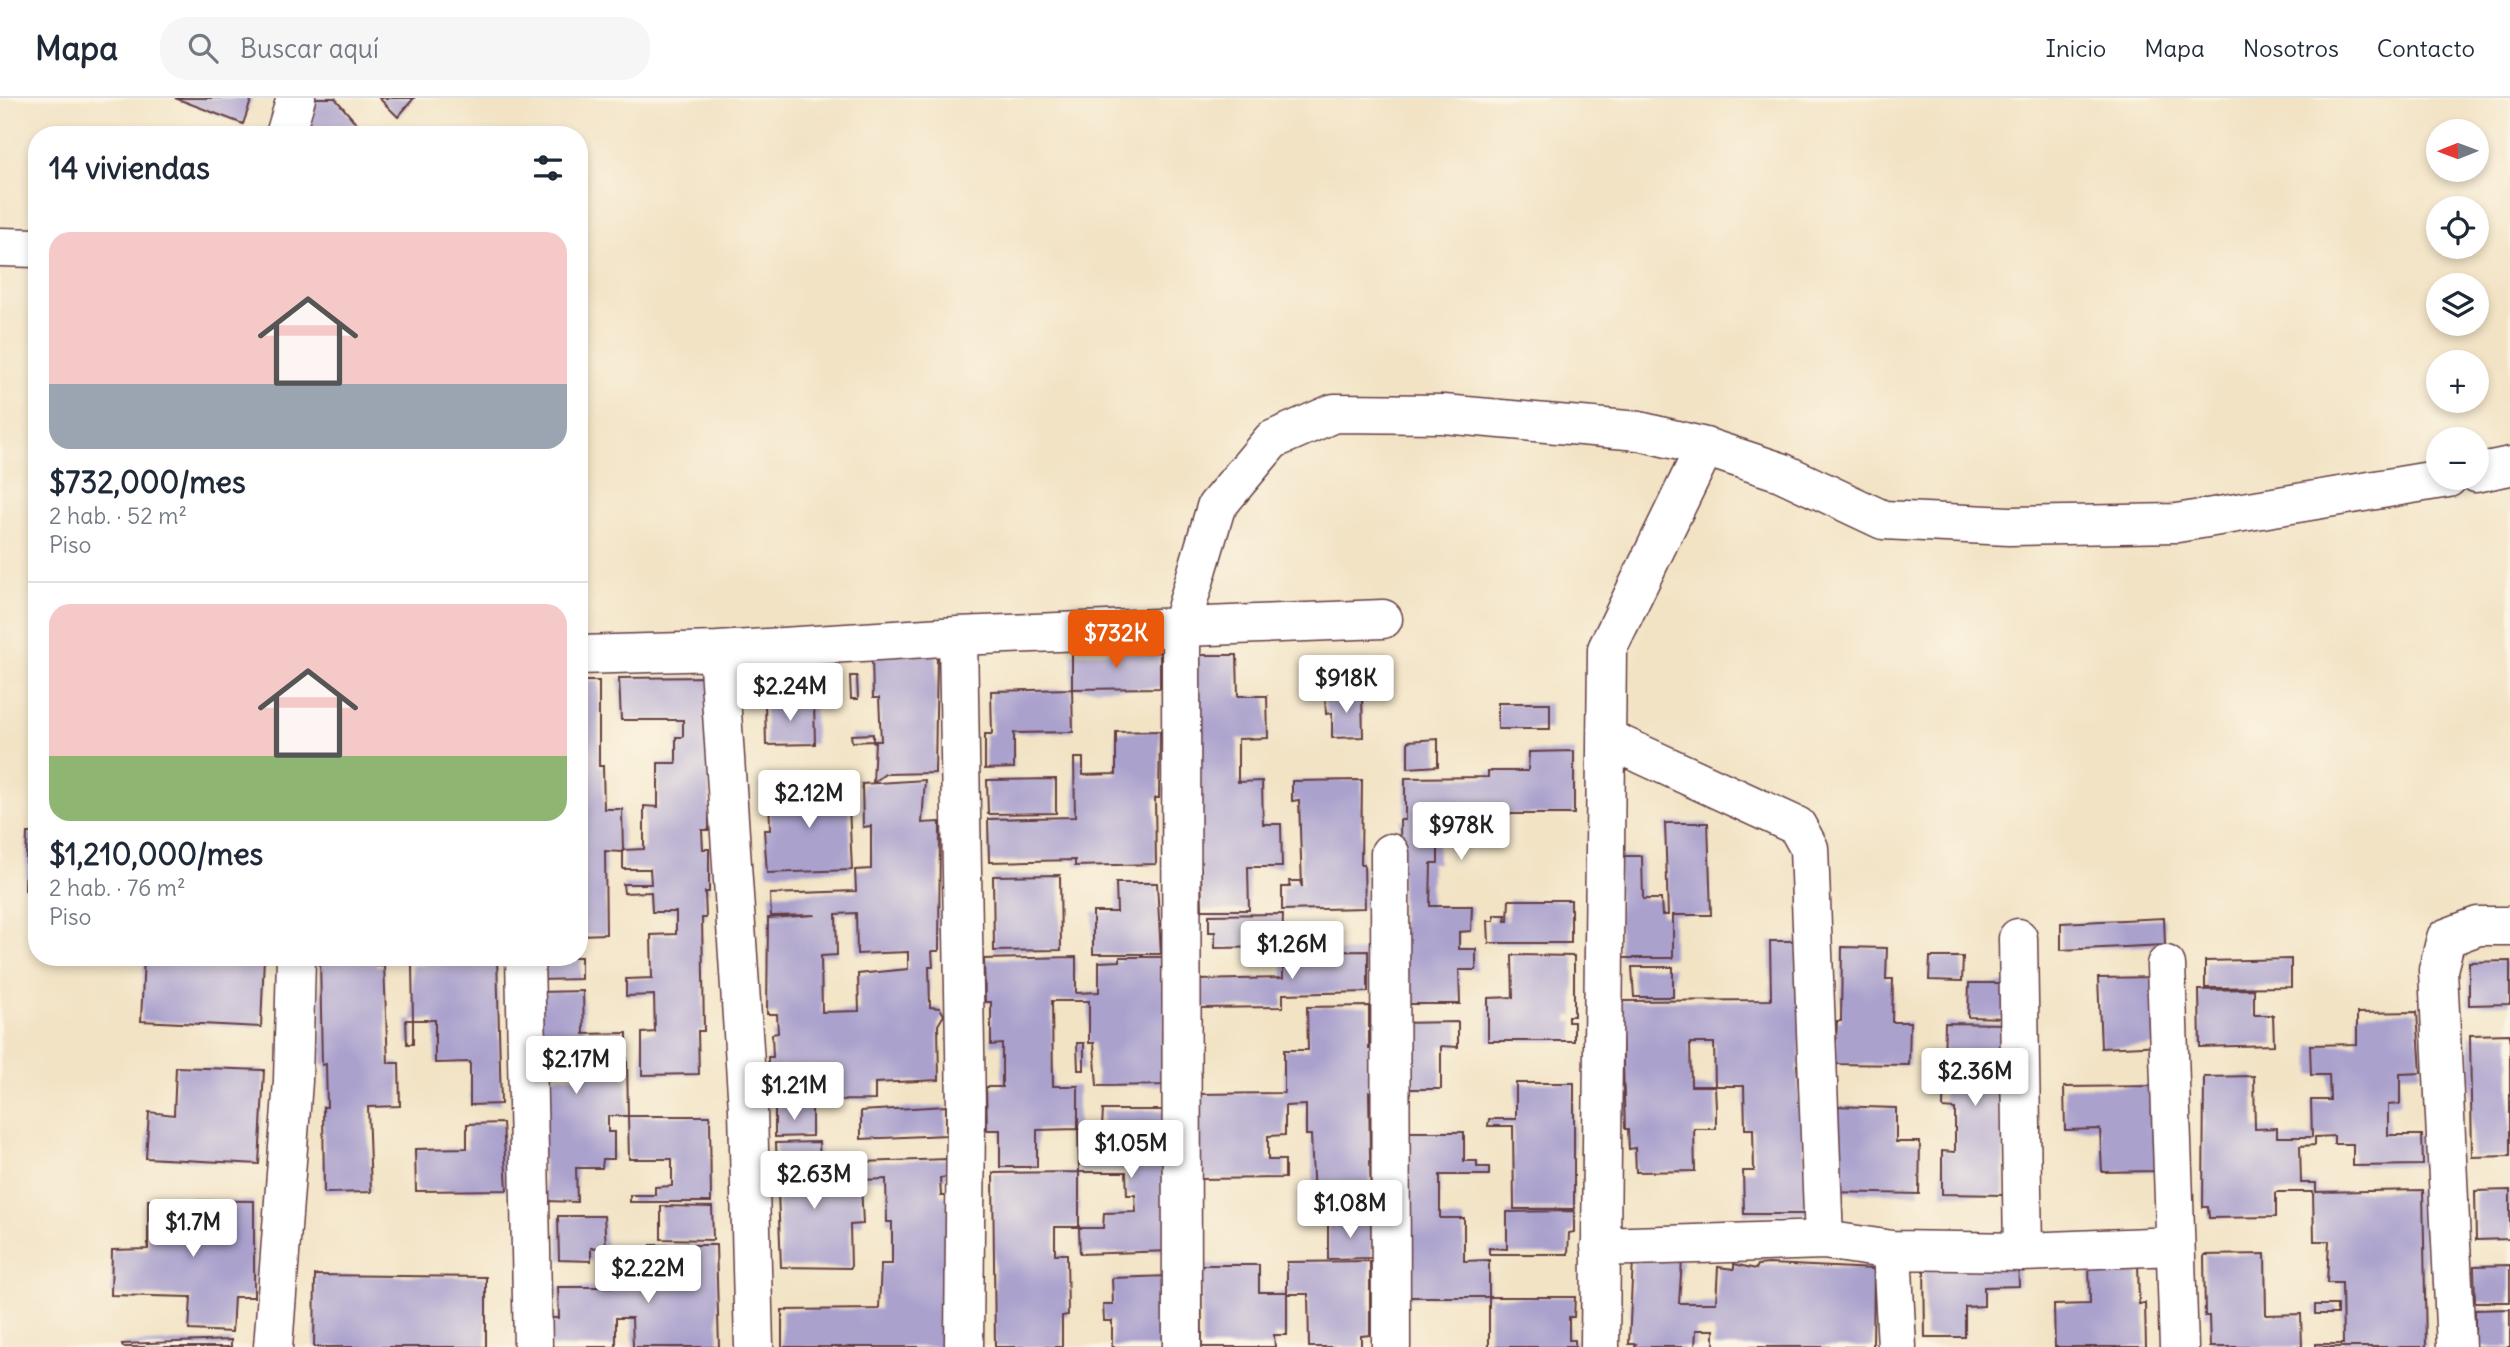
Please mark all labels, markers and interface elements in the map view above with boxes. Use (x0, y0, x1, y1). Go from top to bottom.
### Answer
search box (160, 17, 650, 80)
text: Mapa (35, 27, 118, 69)
icon: search (184, 29, 222, 67)
text: Buscar aquí (240, 32, 379, 65)
text: Inicio (2046, 33, 2106, 63)
text: Mapa (2144, 33, 2205, 63)
text: Nosotros (2243, 33, 2339, 63)
text: Contacto (2377, 33, 2475, 63)
north arrow (2426, 119, 2488, 182)
map controls (2426, 119, 2489, 490)
text: 14 viviendas (49, 149, 210, 187)
icon: filters (529, 149, 567, 187)
button: locate (2426, 196, 2489, 259)
button: layers (2426, 273, 2489, 336)
icon: home (245, 278, 371, 404)
button: + (2426, 350, 2489, 413)
button: − (2426, 427, 2489, 490)
text: $732,000/mes (49, 463, 246, 501)
text: 2 hab. · 52 m² (49, 501, 187, 530)
text: Piso (49, 530, 91, 559)
pin: $732K (1067, 610, 1165, 670)
text: $732K (1084, 618, 1148, 647)
icon: home (245, 650, 371, 776)
pin: $918K (1297, 656, 1395, 715)
text: $918K (1315, 663, 1377, 692)
pin: $2.24M (733, 664, 847, 723)
text: $2.24M (753, 671, 827, 700)
pin: $2.12M (752, 770, 866, 830)
text: $2.12M (774, 778, 844, 807)
pin: $978K (1412, 802, 1510, 862)
text: $978K (1429, 810, 1493, 839)
text: $1,210,000/mes (49, 835, 263, 873)
text: 2 hab. · 76 m² (49, 873, 185, 902)
text: Piso (49, 902, 91, 931)
pin: $1.26M (1235, 922, 1349, 981)
text: $1.26M (1257, 929, 1327, 958)
pin: $2.17M (519, 1037, 633, 1096)
text: $2.17M (542, 1044, 610, 1073)
pin: $2.36M (1918, 1048, 2032, 1108)
text: $2.36M (1937, 1056, 2013, 1085)
pin: $1.21M (737, 1062, 851, 1122)
text: $1.21M (761, 1070, 827, 1099)
pin: $1.05M (1074, 1121, 1188, 1180)
text: $1.05M (1094, 1128, 1168, 1157)
pin: $2.63M (757, 1152, 871, 1211)
text: $2.63M (776, 1159, 852, 1188)
pin: $1.08M (1293, 1180, 1407, 1240)
text: $1.08M (1313, 1188, 1387, 1217)
pin: $1.7M (144, 1200, 242, 1259)
text: $1.7M (165, 1207, 221, 1236)
pin: $2.22M (591, 1246, 705, 1305)
text: $2.22M (611, 1253, 685, 1282)

